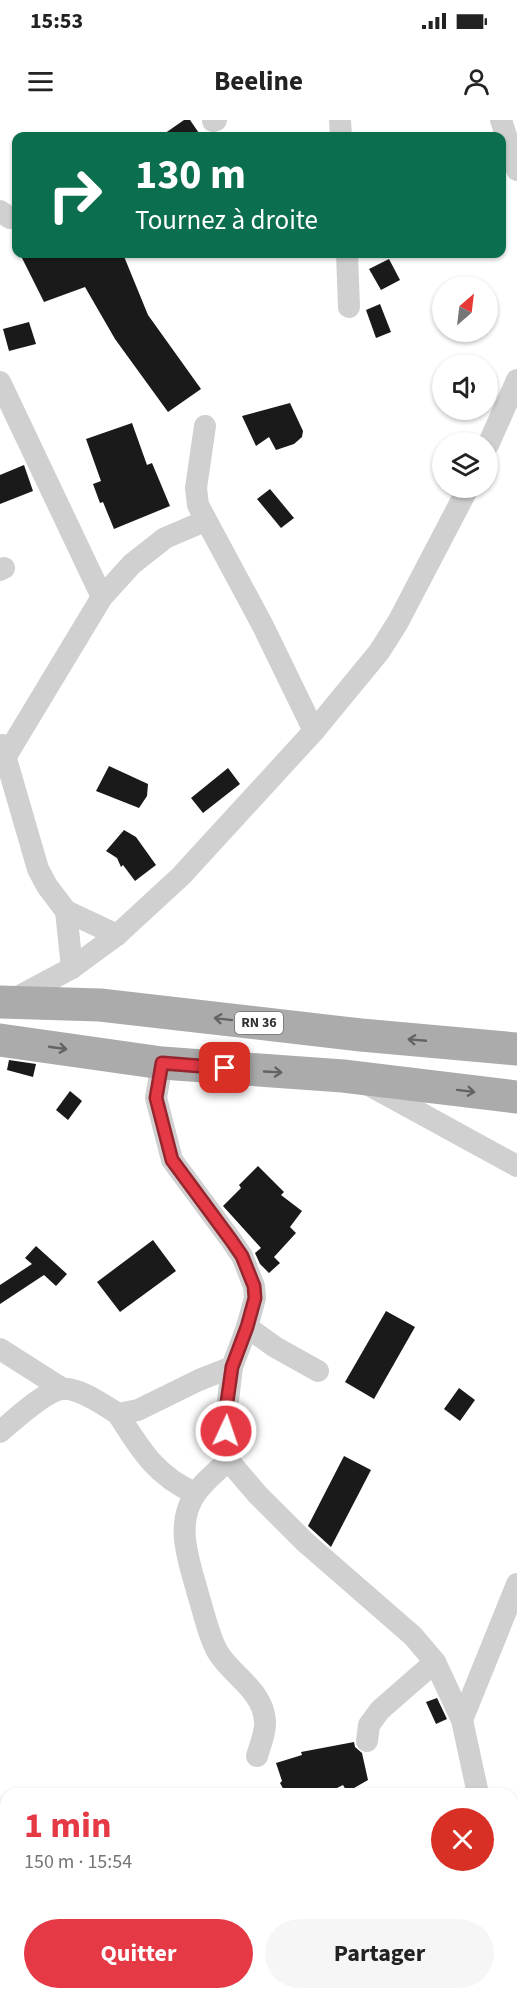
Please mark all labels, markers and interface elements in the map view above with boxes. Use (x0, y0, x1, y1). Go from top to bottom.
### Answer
text: 15:53 (30, 5, 83, 37)
text: Beeline (214, 62, 303, 101)
icon: menu (24, 65, 57, 98)
icon: person (460, 65, 493, 98)
text: 130 m (135, 145, 246, 205)
icon: right (36, 156, 114, 234)
text: Tournez à droite (135, 201, 318, 240)
north arrow (432, 276, 498, 342)
map controls (432, 276, 498, 498)
button: sound (432, 354, 498, 420)
button: layers (432, 432, 498, 498)
road number: RN 36 (235, 1012, 283, 1034)
one-way arrow (214, 1014, 233, 1025)
one-way arrow (407, 1034, 427, 1045)
one-way arrow (48, 1042, 67, 1053)
pin (199, 1042, 250, 1093)
icon: arrive (208, 1051, 241, 1084)
one-way arrow (262, 1067, 282, 1078)
one-way arrow (456, 1086, 476, 1097)
position arrow (194, 1399, 258, 1463)
text: 1 min (24, 1800, 112, 1851)
button: close (431, 1808, 494, 1871)
text: 150 m · 15:54 (24, 1848, 132, 1876)
button: Quitter (24, 1919, 253, 1988)
button: Partager (265, 1919, 494, 1988)

